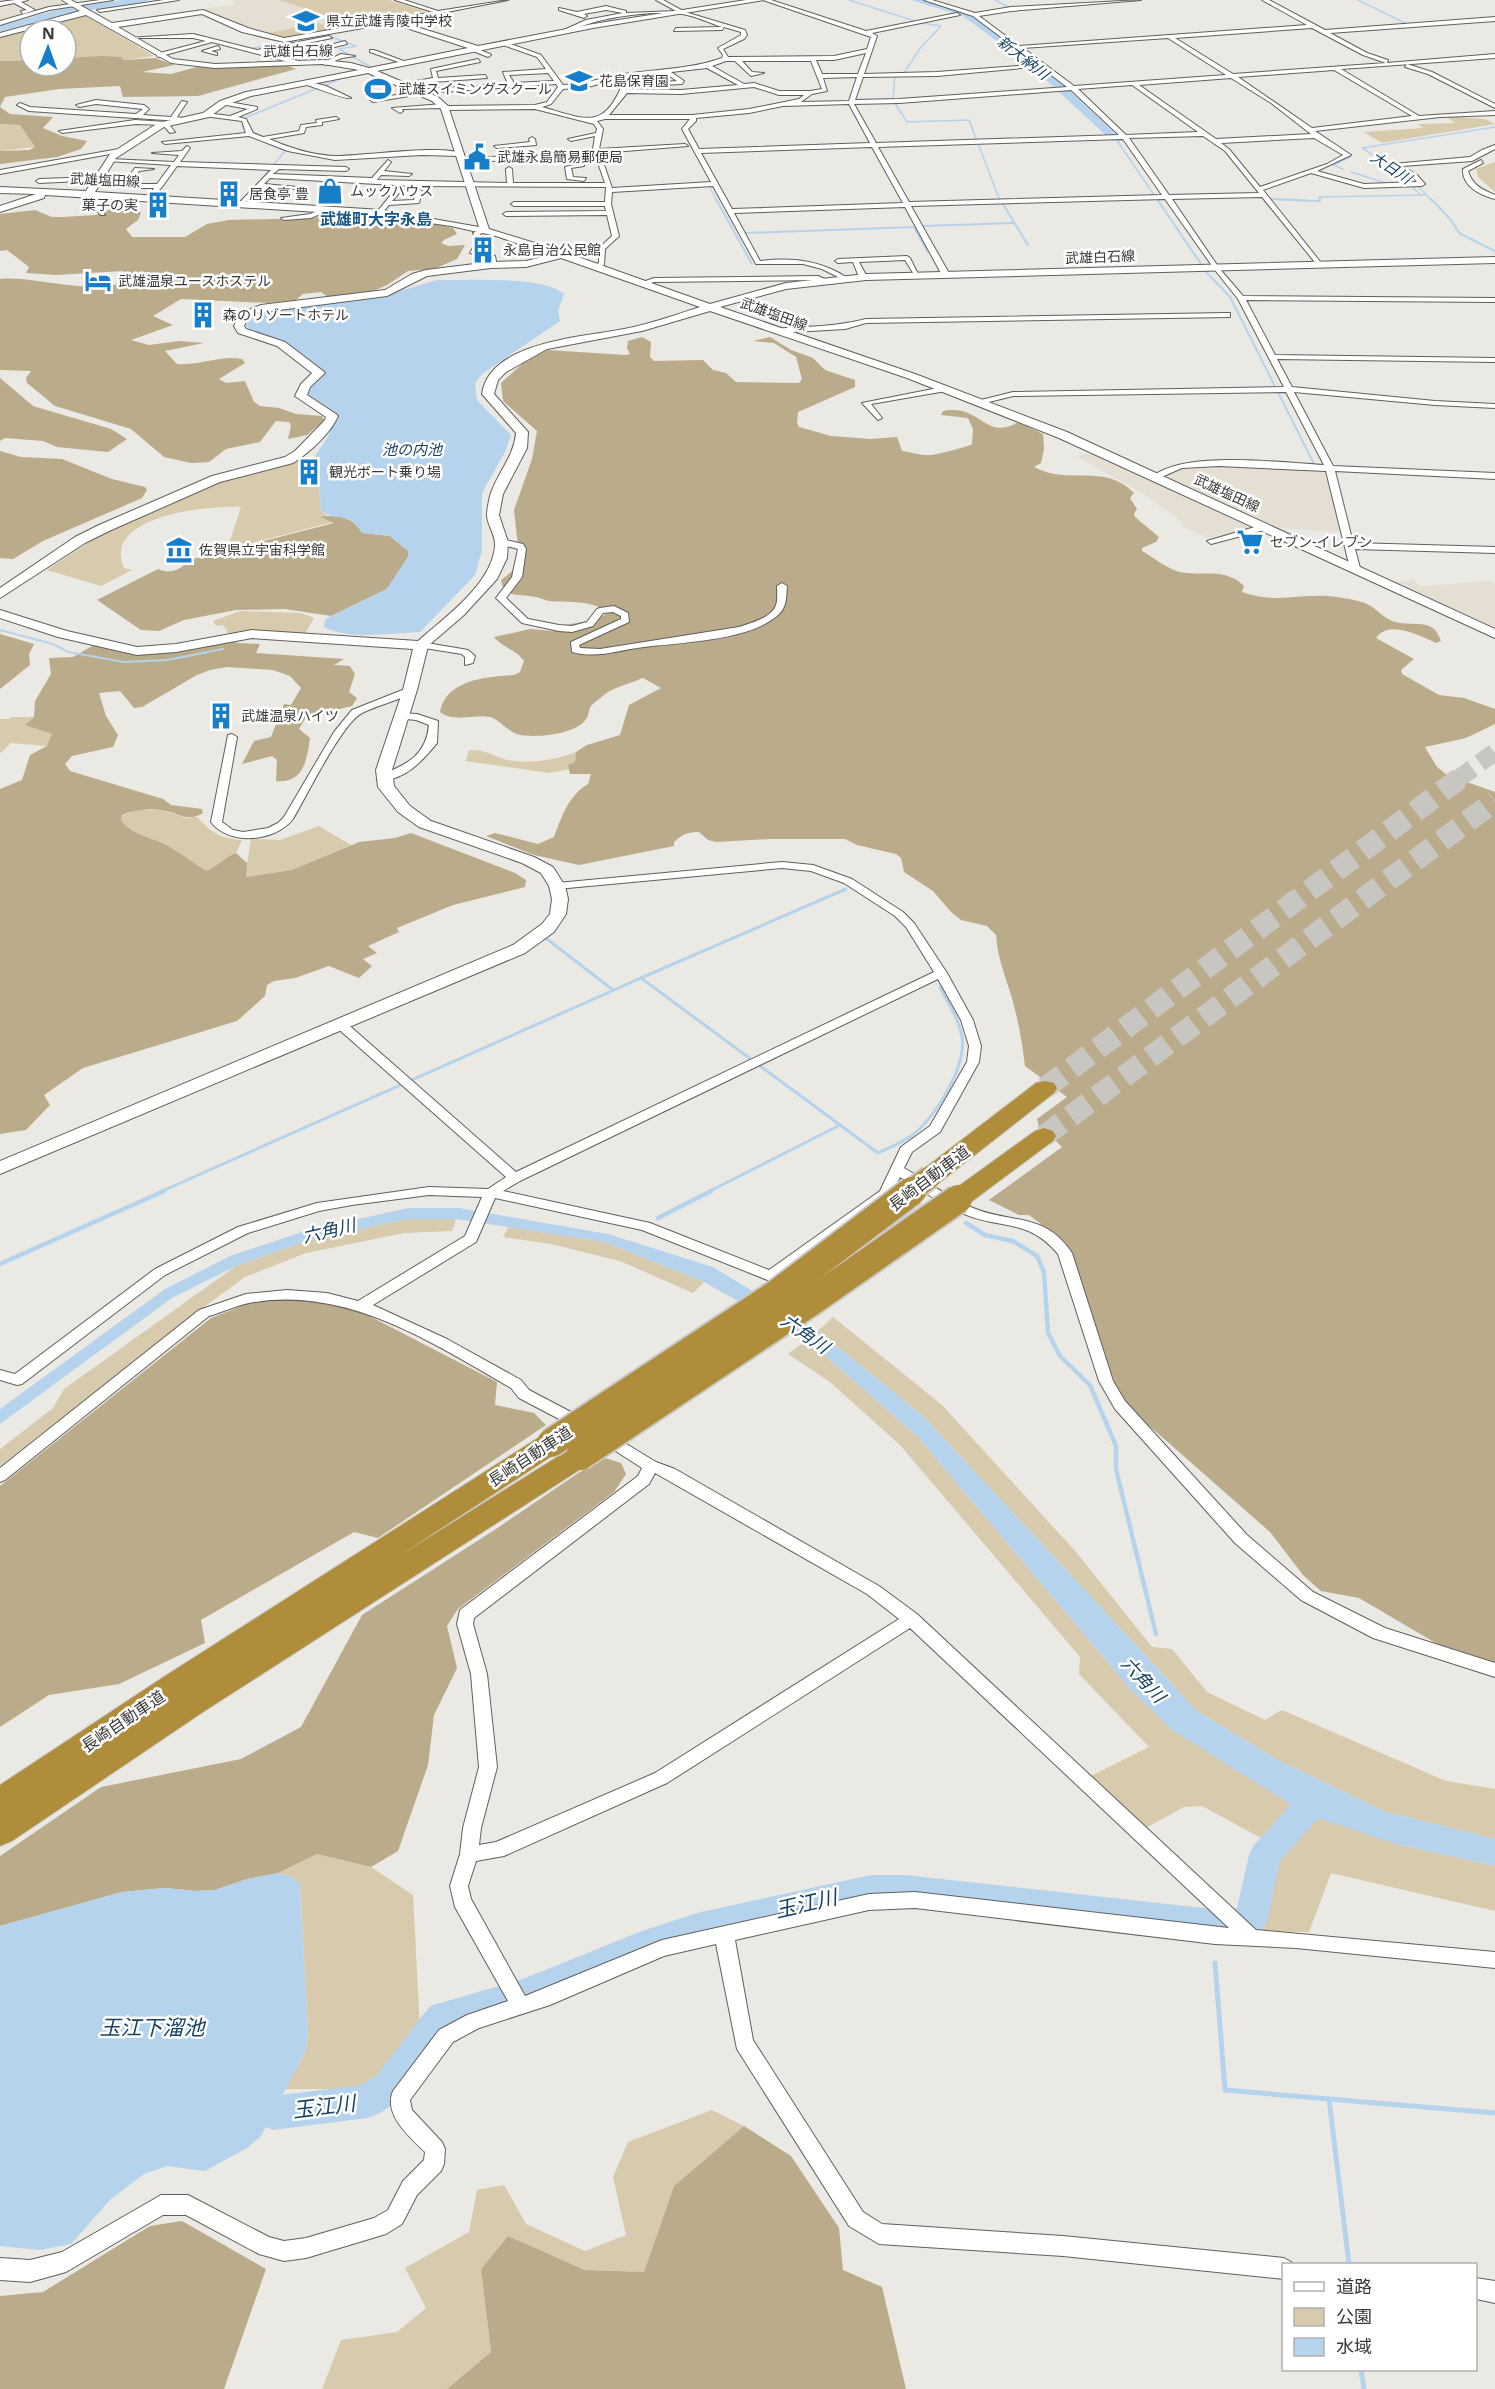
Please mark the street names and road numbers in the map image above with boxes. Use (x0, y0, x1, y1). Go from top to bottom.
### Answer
street label: 武雄白石線 (263, 40, 333, 61)
street label: 武雄塩田線 (70, 168, 140, 191)
street label: 武雄白石線 (1065, 246, 1135, 267)
street label: 武雄塩田線 (738, 293, 810, 334)
street label: 武雄塩田線 (1191, 469, 1263, 516)
street label: 長崎自動車道 (884, 1140, 974, 1216)
street label: 長崎自動車道 (484, 1421, 576, 1491)
street label: 長崎自動車道 (77, 1685, 169, 1757)

